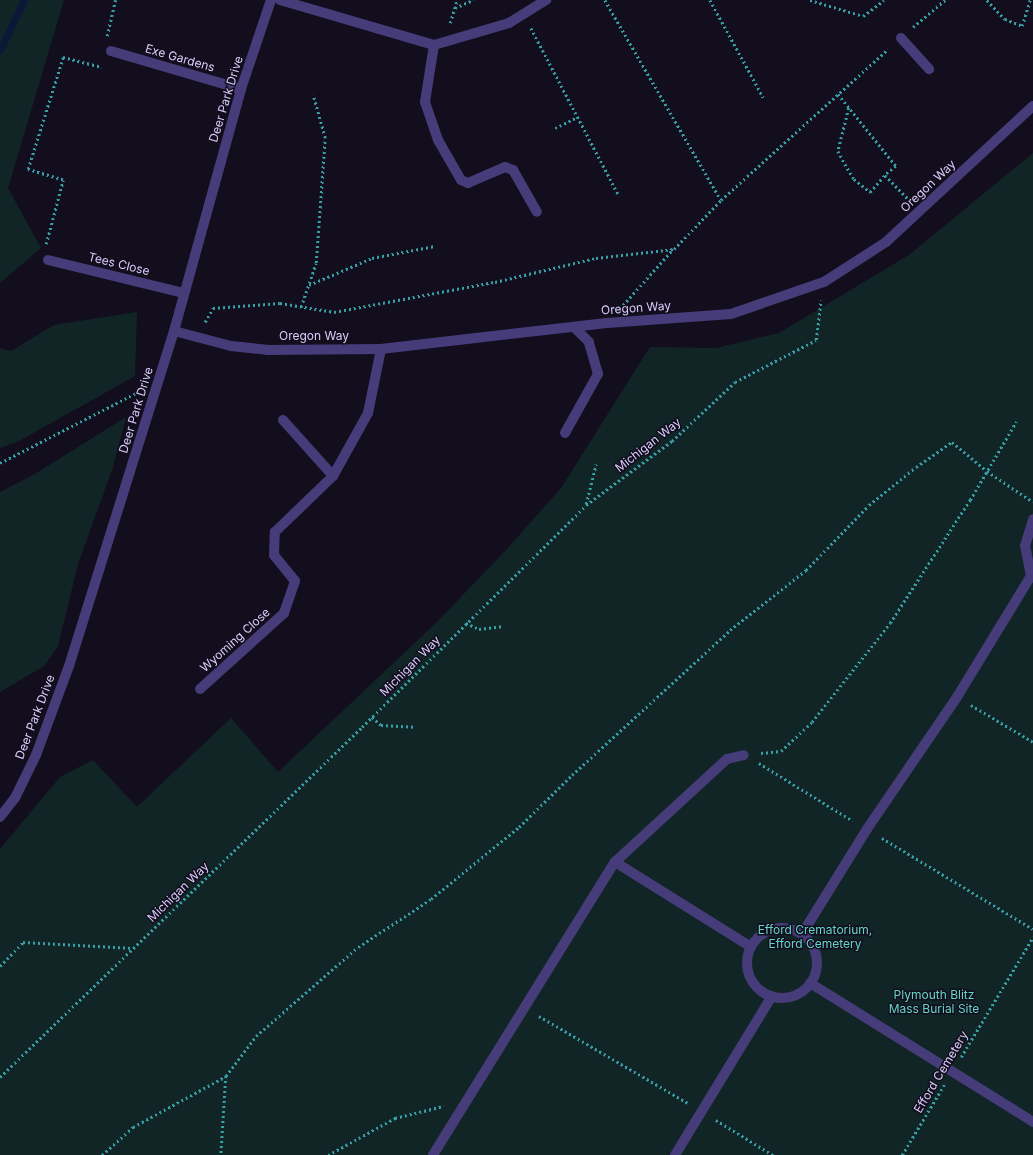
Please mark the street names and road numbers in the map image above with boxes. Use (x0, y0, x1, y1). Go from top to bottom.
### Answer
street label: Exe Gardens (144, 41, 216, 75)
street label: Deer Park Drive (206, 54, 246, 144)
street label: Oregon Way (897, 157, 959, 215)
street label: Tees Close (87, 249, 151, 279)
street label: Oregon Way (601, 298, 671, 318)
street label: Oregon Way (279, 329, 349, 343)
street label: Deer Park Drive (116, 365, 156, 455)
street label: Michigan Way (612, 415, 684, 475)
street label: Wyoming Close (197, 605, 273, 675)
street label: Michigan Way (377, 633, 443, 699)
street label: Deer Park Drive (12, 673, 58, 761)
street label: Michigan Way (144, 859, 212, 925)
street label: Efford Cemetery (911, 1028, 971, 1116)

